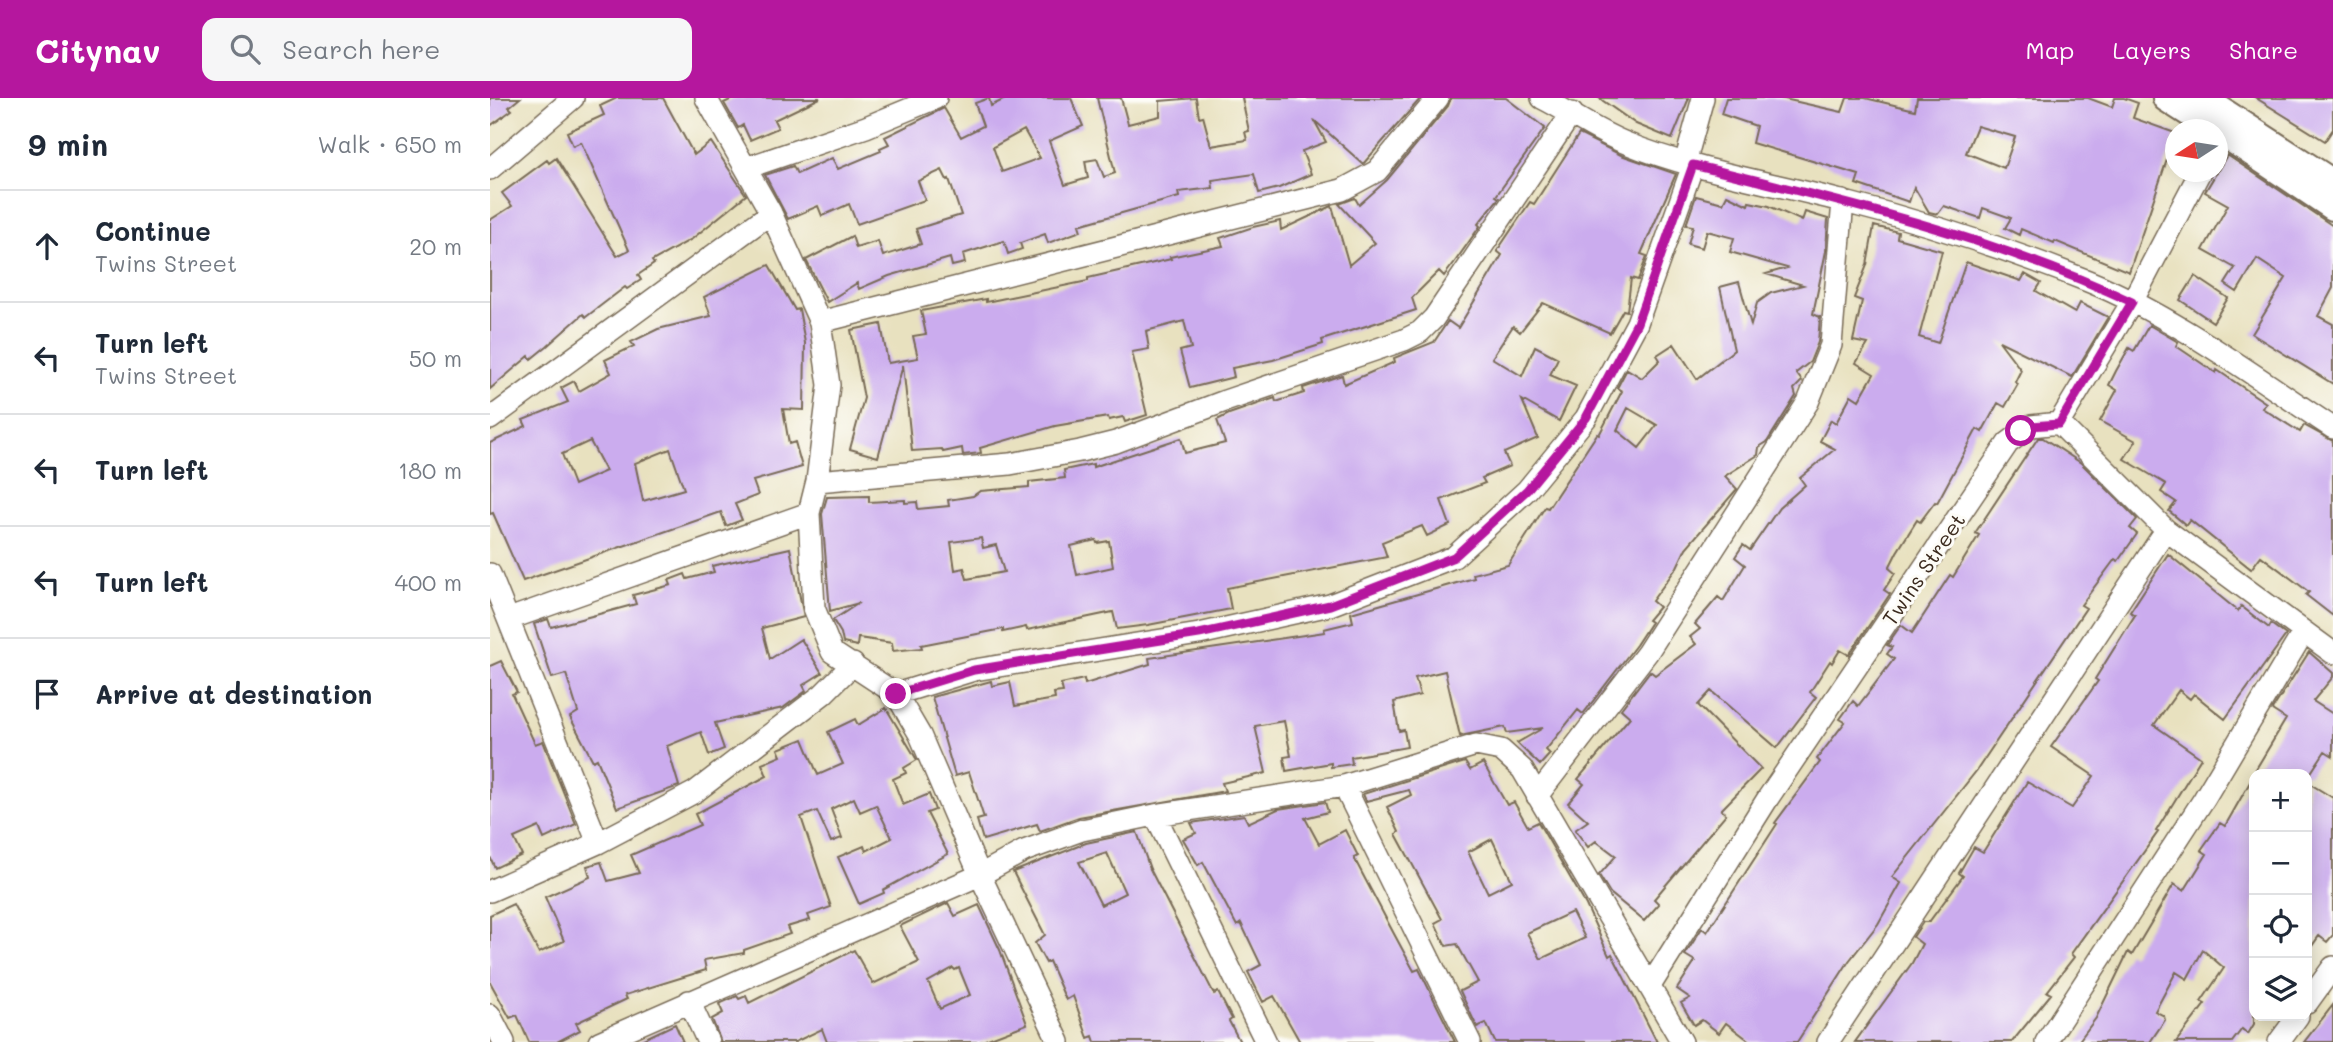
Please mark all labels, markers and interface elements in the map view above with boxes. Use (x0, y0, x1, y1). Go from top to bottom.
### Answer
search box (202, 18, 692, 81)
text: Citynav (35, 28, 160, 71)
icon: search (226, 30, 264, 68)
text: Search here (282, 32, 440, 66)
text: Map (2026, 34, 2074, 65)
text: Layers (2112, 34, 2191, 65)
text: Share (2229, 34, 2298, 65)
north arrow (2165, 119, 2228, 182)
text: 9 min (28, 124, 108, 164)
text: Walk · 650 m (318, 129, 462, 159)
text: Continue (95, 214, 211, 248)
icon: ahead (28, 227, 66, 265)
text: 20 m (409, 231, 462, 261)
text: Twins Street (95, 248, 237, 278)
text: Turn left (95, 326, 208, 360)
icon: left (28, 339, 66, 377)
text: 50 m (409, 343, 462, 373)
text: Twins Street (95, 360, 237, 390)
route start (2005, 415, 2036, 446)
icon: left (28, 451, 66, 489)
text: Turn left (95, 453, 208, 487)
text: 180 m (398, 455, 462, 485)
street label: Twins Street (1876, 508, 1970, 630)
icon: left (28, 563, 66, 601)
text: Turn left (95, 565, 208, 599)
text: 400 m (394, 567, 462, 597)
icon: arrive (28, 675, 66, 713)
text: Arrive at destination (95, 677, 372, 711)
route end (880, 678, 911, 709)
map controls (2249, 769, 2312, 1021)
button: + (2249, 769, 2312, 832)
button: − (2249, 832, 2312, 895)
button: locate (2249, 895, 2312, 958)
button: layers (2249, 958, 2312, 1021)

